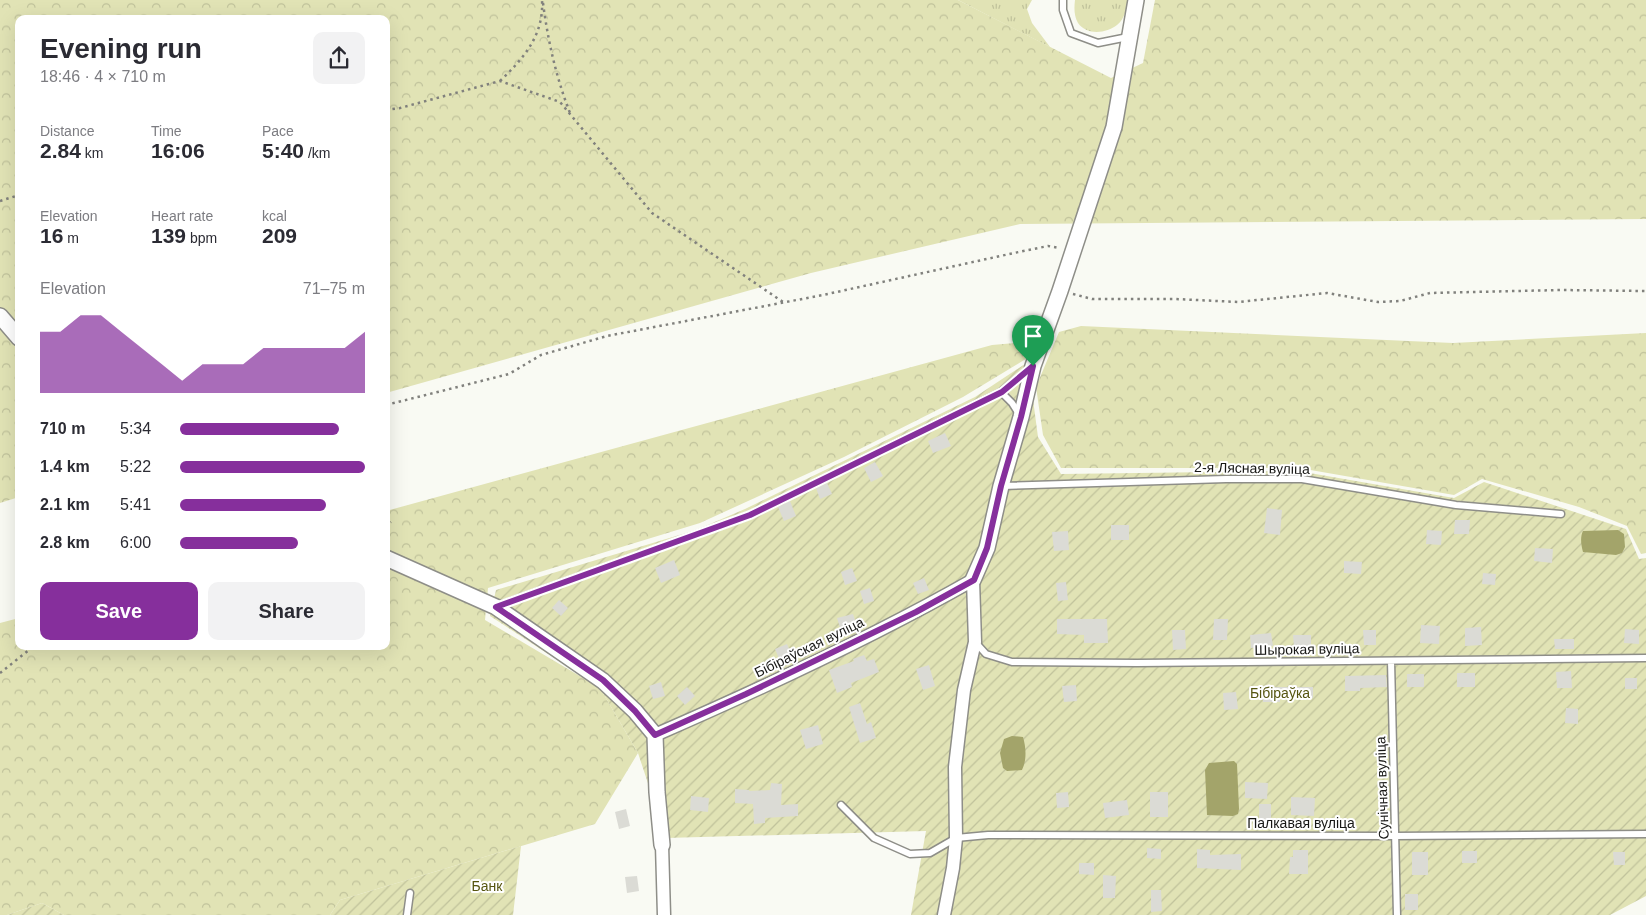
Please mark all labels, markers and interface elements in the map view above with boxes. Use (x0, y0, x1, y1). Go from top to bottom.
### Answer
button: share (313, 32, 365, 84)
text: Evening run (40, 33, 202, 64)
text: 18:46 · 4 × 710 m (40, 68, 166, 85)
text: Distance (40, 123, 94, 139)
text: Time (151, 123, 182, 139)
text: Pace (262, 123, 294, 139)
text: 2.84 (40, 139, 81, 162)
text: 16:06 (151, 139, 205, 162)
text: 5:40 (262, 139, 304, 162)
text: km (81, 145, 103, 161)
text: /km (304, 145, 330, 161)
text: Elevation (40, 208, 98, 224)
text: Heart rate (151, 208, 213, 224)
text: kcal (262, 208, 287, 224)
text: 16 (40, 224, 63, 247)
text: 139 (151, 224, 186, 247)
text: 209 (262, 224, 297, 247)
text: m (63, 230, 79, 246)
text: bpm (186, 230, 217, 246)
text: Elevation (40, 280, 106, 297)
text: 71–75 m (303, 280, 365, 297)
pin (1012, 315, 1054, 366)
icon: arrive (1019, 322, 1047, 350)
text: 710 m (40, 420, 85, 437)
text: 5:34 (120, 420, 151, 437)
text: 1.4 km (40, 458, 90, 475)
text: 5:22 (120, 458, 151, 475)
street label: 2-я Лясная вуліца (1194, 459, 1310, 477)
text: 2.1 km (40, 496, 90, 513)
text: 5:41 (120, 496, 151, 513)
text: 2.8 km (40, 534, 90, 551)
text: 6:00 (120, 534, 151, 551)
button: Save (40, 582, 198, 640)
button: Share (208, 582, 365, 640)
street label: Бібіраўская вуліца (752, 614, 866, 680)
street label: Шырокая вуліца (1254, 640, 1360, 658)
park label: Бібіраўка (1250, 685, 1310, 701)
street label: Сунічная вуліца (1372, 736, 1392, 840)
street label: Палкавая вуліца (1247, 815, 1355, 831)
park label: Банк (472, 878, 503, 894)

